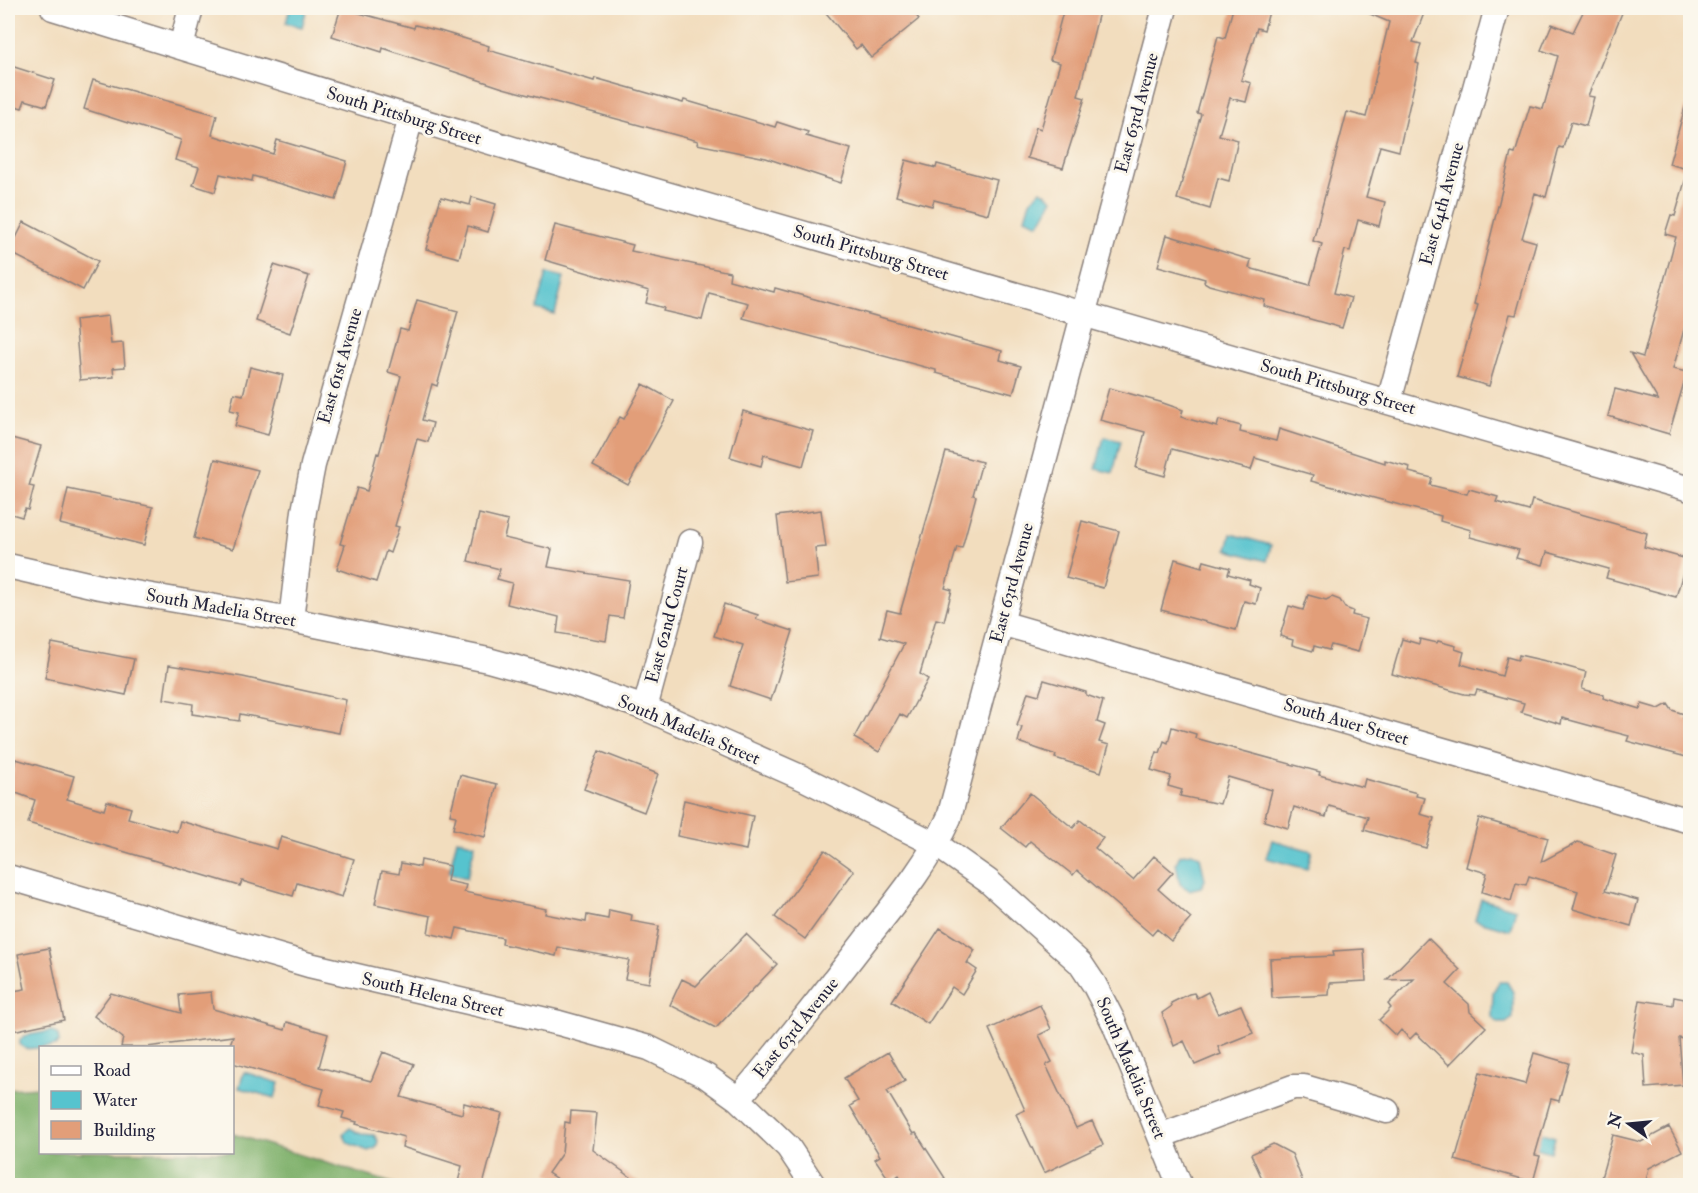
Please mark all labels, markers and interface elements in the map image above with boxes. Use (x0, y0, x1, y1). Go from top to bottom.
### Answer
street label: East 63rd Avenue (1110, 50, 1164, 176)
street label: South Pittsburg Street (324, 82, 484, 151)
street label: East 64th Avenue (1415, 140, 1470, 268)
street label: South Pittsburg Street (791, 220, 952, 286)
street label: East 61st Avenue (312, 305, 368, 427)
street label: South Pittsburg Street (1258, 354, 1419, 420)
street label: East 63rd Avenue (985, 520, 1039, 646)
street label: East 62nd Court (640, 564, 694, 686)
street label: South Madelia Street (144, 583, 298, 633)
street label: South Madelia Street (615, 690, 764, 770)
street label: South Auer Street (1281, 693, 1411, 751)
street label: South Helena Street (360, 967, 506, 1023)
street label: East 63rd Avenue (748, 972, 844, 1083)
street label: South Madelia Street (1091, 994, 1171, 1143)
legend (39, 1046, 234, 1154)
text: Road (93, 1059, 131, 1082)
text: Water (92, 1089, 137, 1112)
north arrow (1599, 1094, 1659, 1154)
text: N (1604, 1110, 1627, 1131)
text: Building (93, 1119, 156, 1142)

